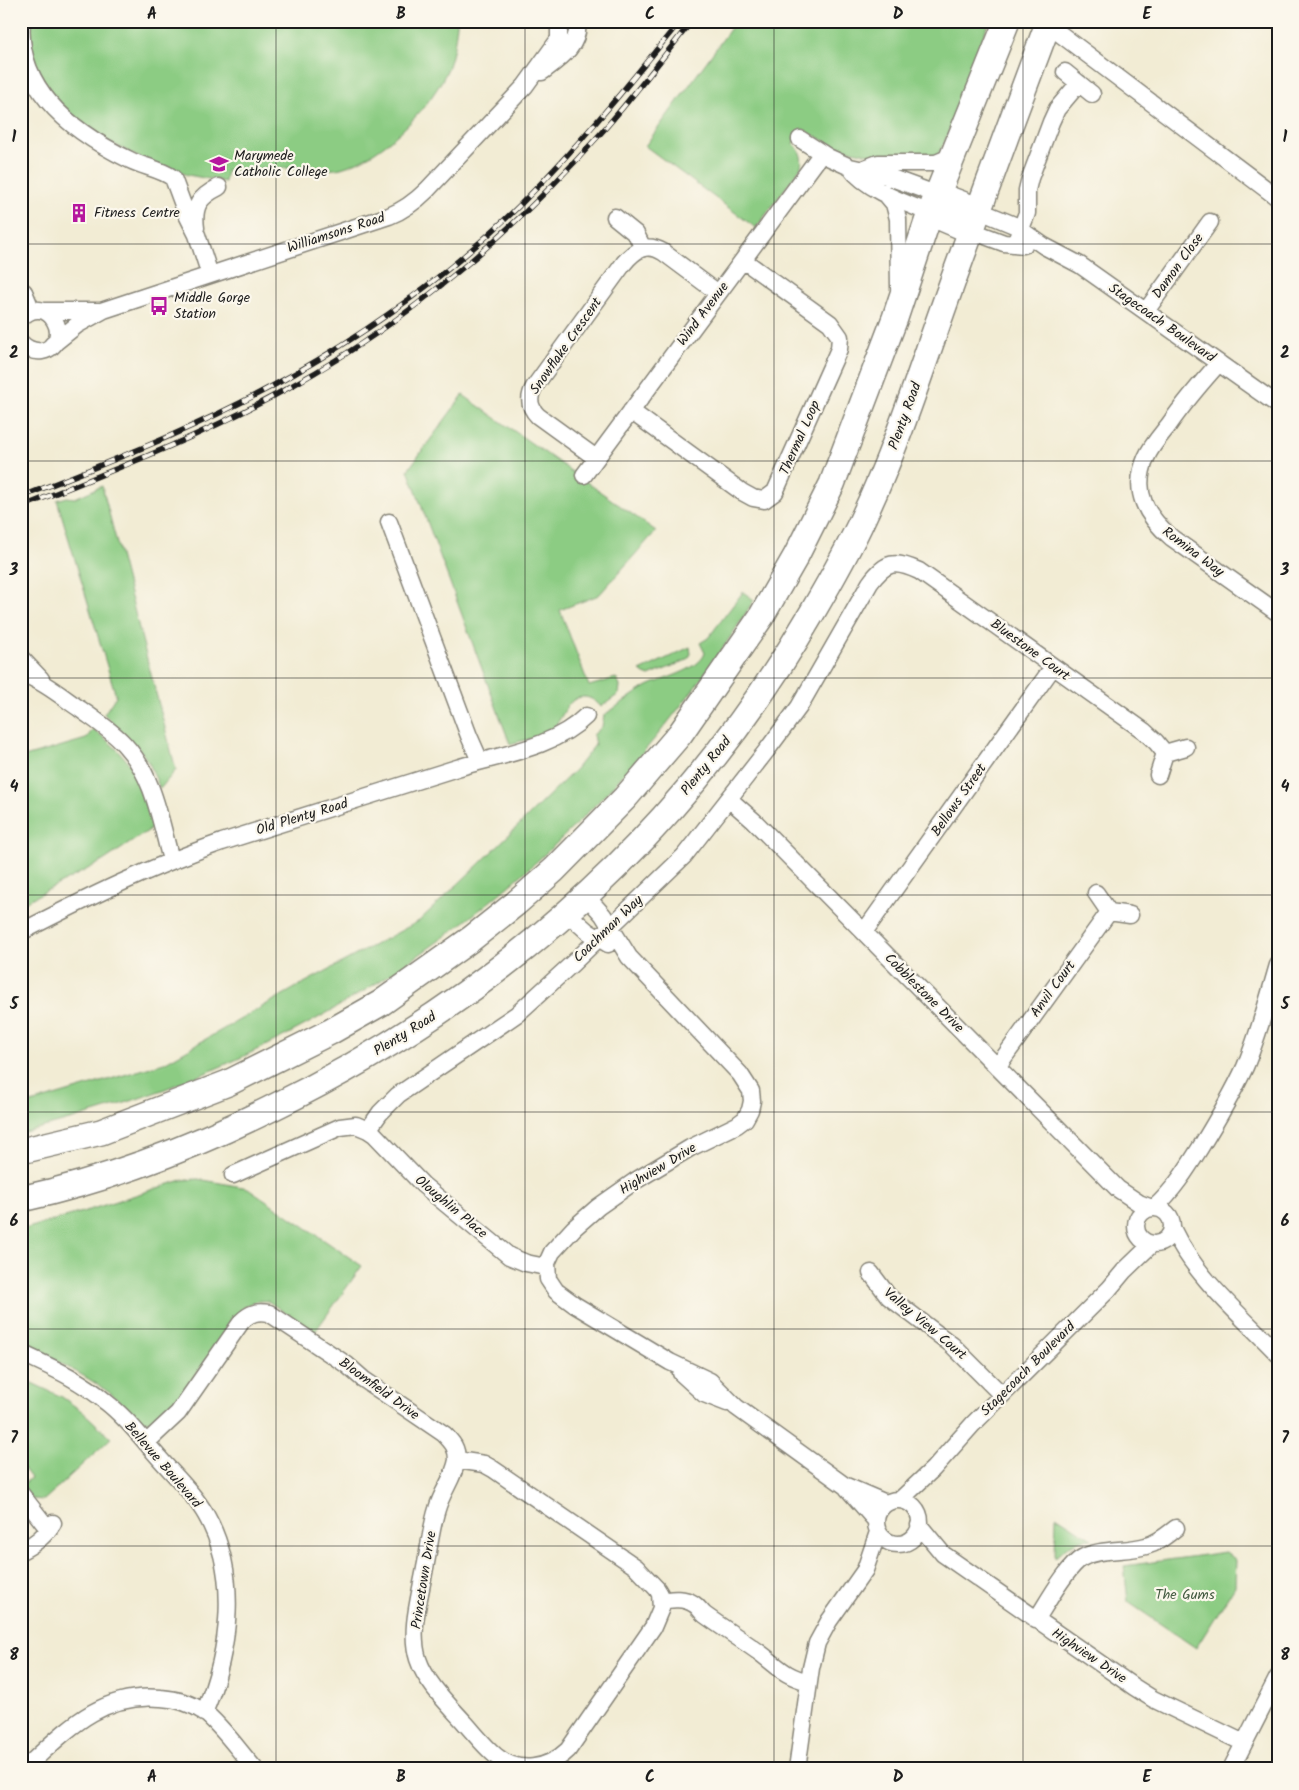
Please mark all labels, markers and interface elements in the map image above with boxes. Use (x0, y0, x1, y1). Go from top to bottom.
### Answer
text: A (147, 2, 157, 27)
text: B (396, 2, 406, 27)
text: C (645, 2, 655, 27)
text: D (893, 2, 904, 27)
text: E (1143, 2, 1153, 27)
text: 1 (12, 125, 17, 150)
text: 1 (1283, 125, 1288, 150)
place label: Marymede Catholic College (234, 145, 328, 183)
school or university icon: Marymede Catholic College (208, 153, 230, 175)
building icon: Fitness Centre (68, 202, 90, 224)
place label: Fitness Centre (94, 202, 181, 224)
street label: Williamsons Road (284, 207, 389, 259)
street label: Damon Close (1147, 228, 1210, 303)
street label: Wind Avenue (671, 277, 735, 351)
street label: Stagecoach Boulevard (1104, 278, 1221, 369)
place label: Middle Gorge Station (174, 287, 251, 325)
street label: Snowflake Crescent (524, 293, 608, 399)
bus stop icon: Middle Gorge Station (148, 295, 170, 317)
text: 2 (9, 341, 19, 366)
text: 2 (1280, 341, 1290, 366)
street label: Plenty Road (883, 378, 928, 453)
street label: Thermal Loop (774, 397, 826, 479)
street label: Romina Way (1157, 521, 1229, 583)
text: 3 (9, 558, 19, 583)
text: 3 (1280, 558, 1290, 583)
street label: Bluestone Court (986, 613, 1075, 687)
street label: Plenty Road (675, 731, 737, 800)
street label: Bellows Street (926, 758, 993, 841)
text: 4 (10, 775, 19, 800)
text: 4 (1281, 775, 1290, 800)
street label: Old Plenty Road (253, 792, 352, 841)
street label: Coachman Way (568, 890, 648, 968)
street label: Cobblestone Drive (879, 948, 970, 1039)
street label: Anvil Court (1025, 955, 1082, 1022)
text: 5 (9, 992, 20, 1017)
text: 5 (1280, 992, 1291, 1017)
street label: Plenty Road (369, 1005, 442, 1062)
street label: Highview Drive (615, 1137, 701, 1201)
street label: Oloughlin Place (410, 1170, 493, 1245)
text: 6 (10, 1209, 19, 1234)
text: 6 (1281, 1209, 1290, 1234)
street label: Valley View Court (878, 1282, 972, 1366)
street label: Stagecoach Boulevard (975, 1316, 1081, 1422)
street label: Bloomfield Drive (334, 1352, 424, 1426)
street label: Bellevue Boulevard (119, 1417, 208, 1514)
text: 7 (10, 1426, 18, 1451)
text: 7 (1281, 1426, 1289, 1451)
street label: Princetown Drive (405, 1529, 443, 1631)
park label: The Gums (1155, 1584, 1215, 1606)
street label: Highview Drive (1047, 1623, 1132, 1690)
text: 8 (9, 1643, 19, 1668)
text: 8 (1280, 1643, 1290, 1668)
text: A (147, 1765, 157, 1790)
text: B (396, 1765, 406, 1790)
text: C (645, 1765, 655, 1790)
text: D (893, 1765, 904, 1790)
text: E (1143, 1765, 1153, 1790)

